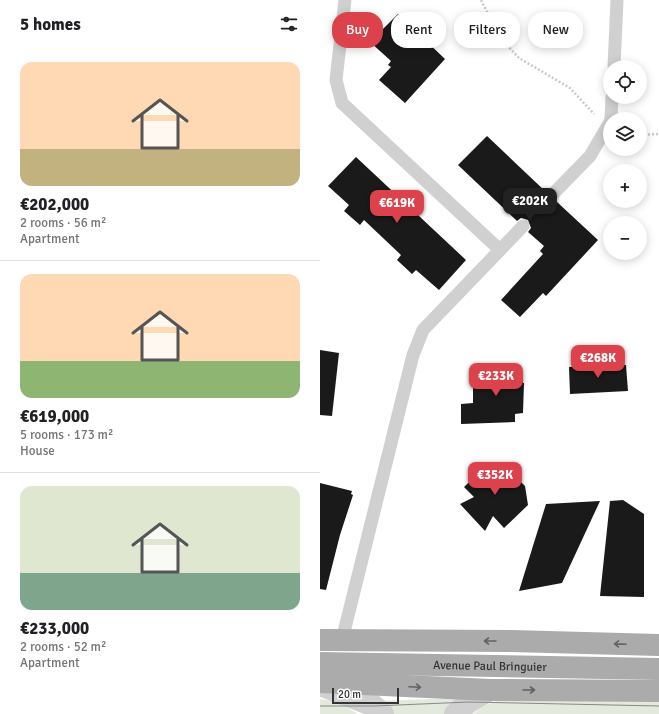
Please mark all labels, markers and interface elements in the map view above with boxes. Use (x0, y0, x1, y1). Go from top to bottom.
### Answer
chip: Buy (332, 12, 383, 48)
chip: Rent (391, 12, 446, 48)
chip: Filters (454, 12, 520, 48)
chip: New (528, 12, 583, 48)
icon: filters (278, 13, 300, 35)
text: 5 homes (20, 14, 81, 35)
map controls (603, 60, 647, 260)
button: locate (603, 60, 647, 104)
icon: home (124, 88, 196, 160)
button: layers (603, 112, 647, 156)
button: + (603, 164, 647, 208)
pin: €202K (502, 188, 558, 222)
pin: €619K (369, 190, 425, 224)
text: €202K (512, 193, 548, 209)
text: €202,000 (20, 194, 89, 215)
text: €619K (379, 195, 415, 211)
text: 2 rooms · 56 m² (20, 215, 106, 231)
button: − (603, 216, 647, 260)
text: Apartment (20, 231, 80, 247)
icon: home (124, 300, 196, 372)
pin: €268K (570, 345, 626, 379)
text: €268K (580, 350, 616, 366)
pin: €233K (468, 363, 524, 397)
text: €233K (478, 368, 514, 384)
text: €619,000 (20, 406, 89, 427)
text: 5 rooms · 173 m² (20, 427, 113, 443)
text: House (20, 443, 55, 459)
pin: €352K (467, 462, 523, 496)
text: €352K (477, 467, 513, 483)
icon: home (124, 512, 196, 584)
text: €233,000 (20, 618, 89, 639)
one-way arrow (484, 637, 497, 645)
text: 2 rooms · 52 m² (20, 639, 106, 655)
one-way arrow (614, 640, 627, 648)
text: Apartment (20, 655, 80, 671)
street label: Avenue Paul Bringuier (433, 658, 548, 675)
one-way arrow (408, 683, 421, 691)
scale bar (332, 686, 399, 705)
one-way arrow (522, 686, 535, 694)
text: 20 m (338, 688, 361, 701)

